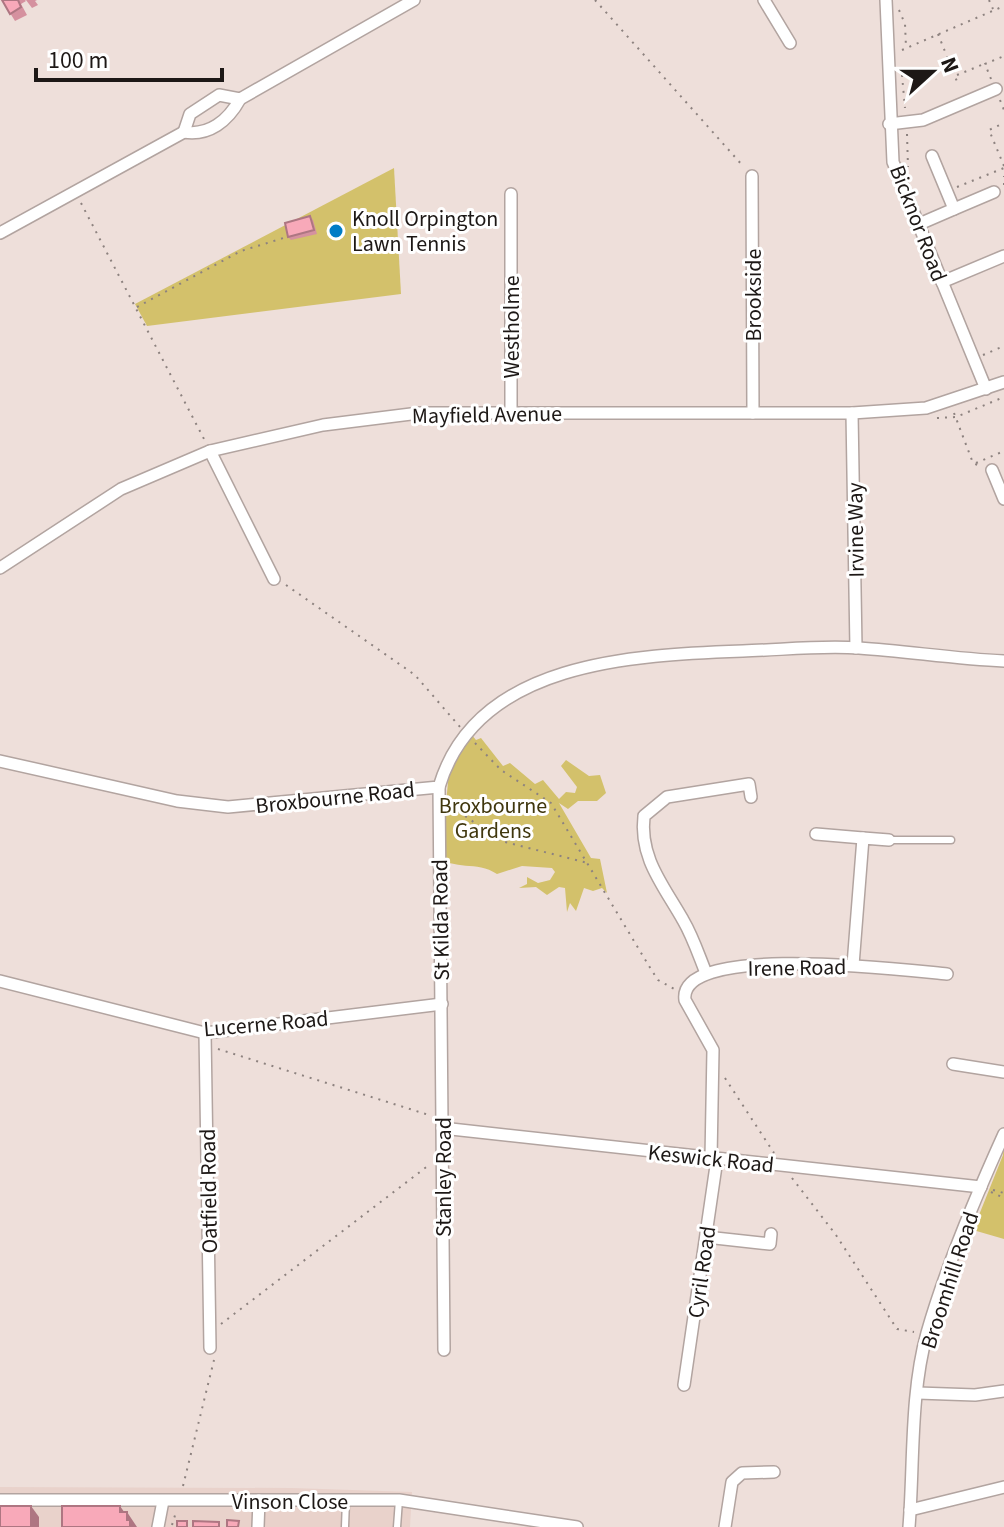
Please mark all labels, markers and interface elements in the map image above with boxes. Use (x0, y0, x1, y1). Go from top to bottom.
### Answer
scale bar (36, 32, 222, 82)
north arrow (892, 32, 972, 112)
text: 100 m (48, 43, 108, 78)
text: N (932, 53, 967, 78)
street label: Bicknor Road (881, 160, 955, 286)
place label: Knoll Orpington Lawn Tennis (352, 203, 498, 260)
marker: Knoll Orpington Lawn Tennis (327, 222, 345, 240)
street label: Brookside (738, 248, 770, 341)
street label: Westholme (496, 275, 528, 379)
street label: Mayfield Avenue (412, 398, 562, 432)
street label: Irvine Way (839, 481, 873, 578)
street label: Broxbourne Road (254, 774, 416, 822)
park label: Broxbourne Gardens (439, 790, 547, 847)
street label: St Kilda Road (424, 859, 458, 981)
street label: Irene Road (747, 951, 847, 985)
street label: Lucerne Road (202, 1003, 330, 1045)
street label: Stanley Road (428, 1117, 460, 1237)
street label: Oatfield Road (192, 1128, 226, 1254)
street label: Keswick Road (646, 1136, 775, 1182)
street label: Broomhill Road (913, 1208, 987, 1353)
street label: Cyril Road (680, 1224, 724, 1320)
street label: Vinson Close (232, 1486, 348, 1518)

